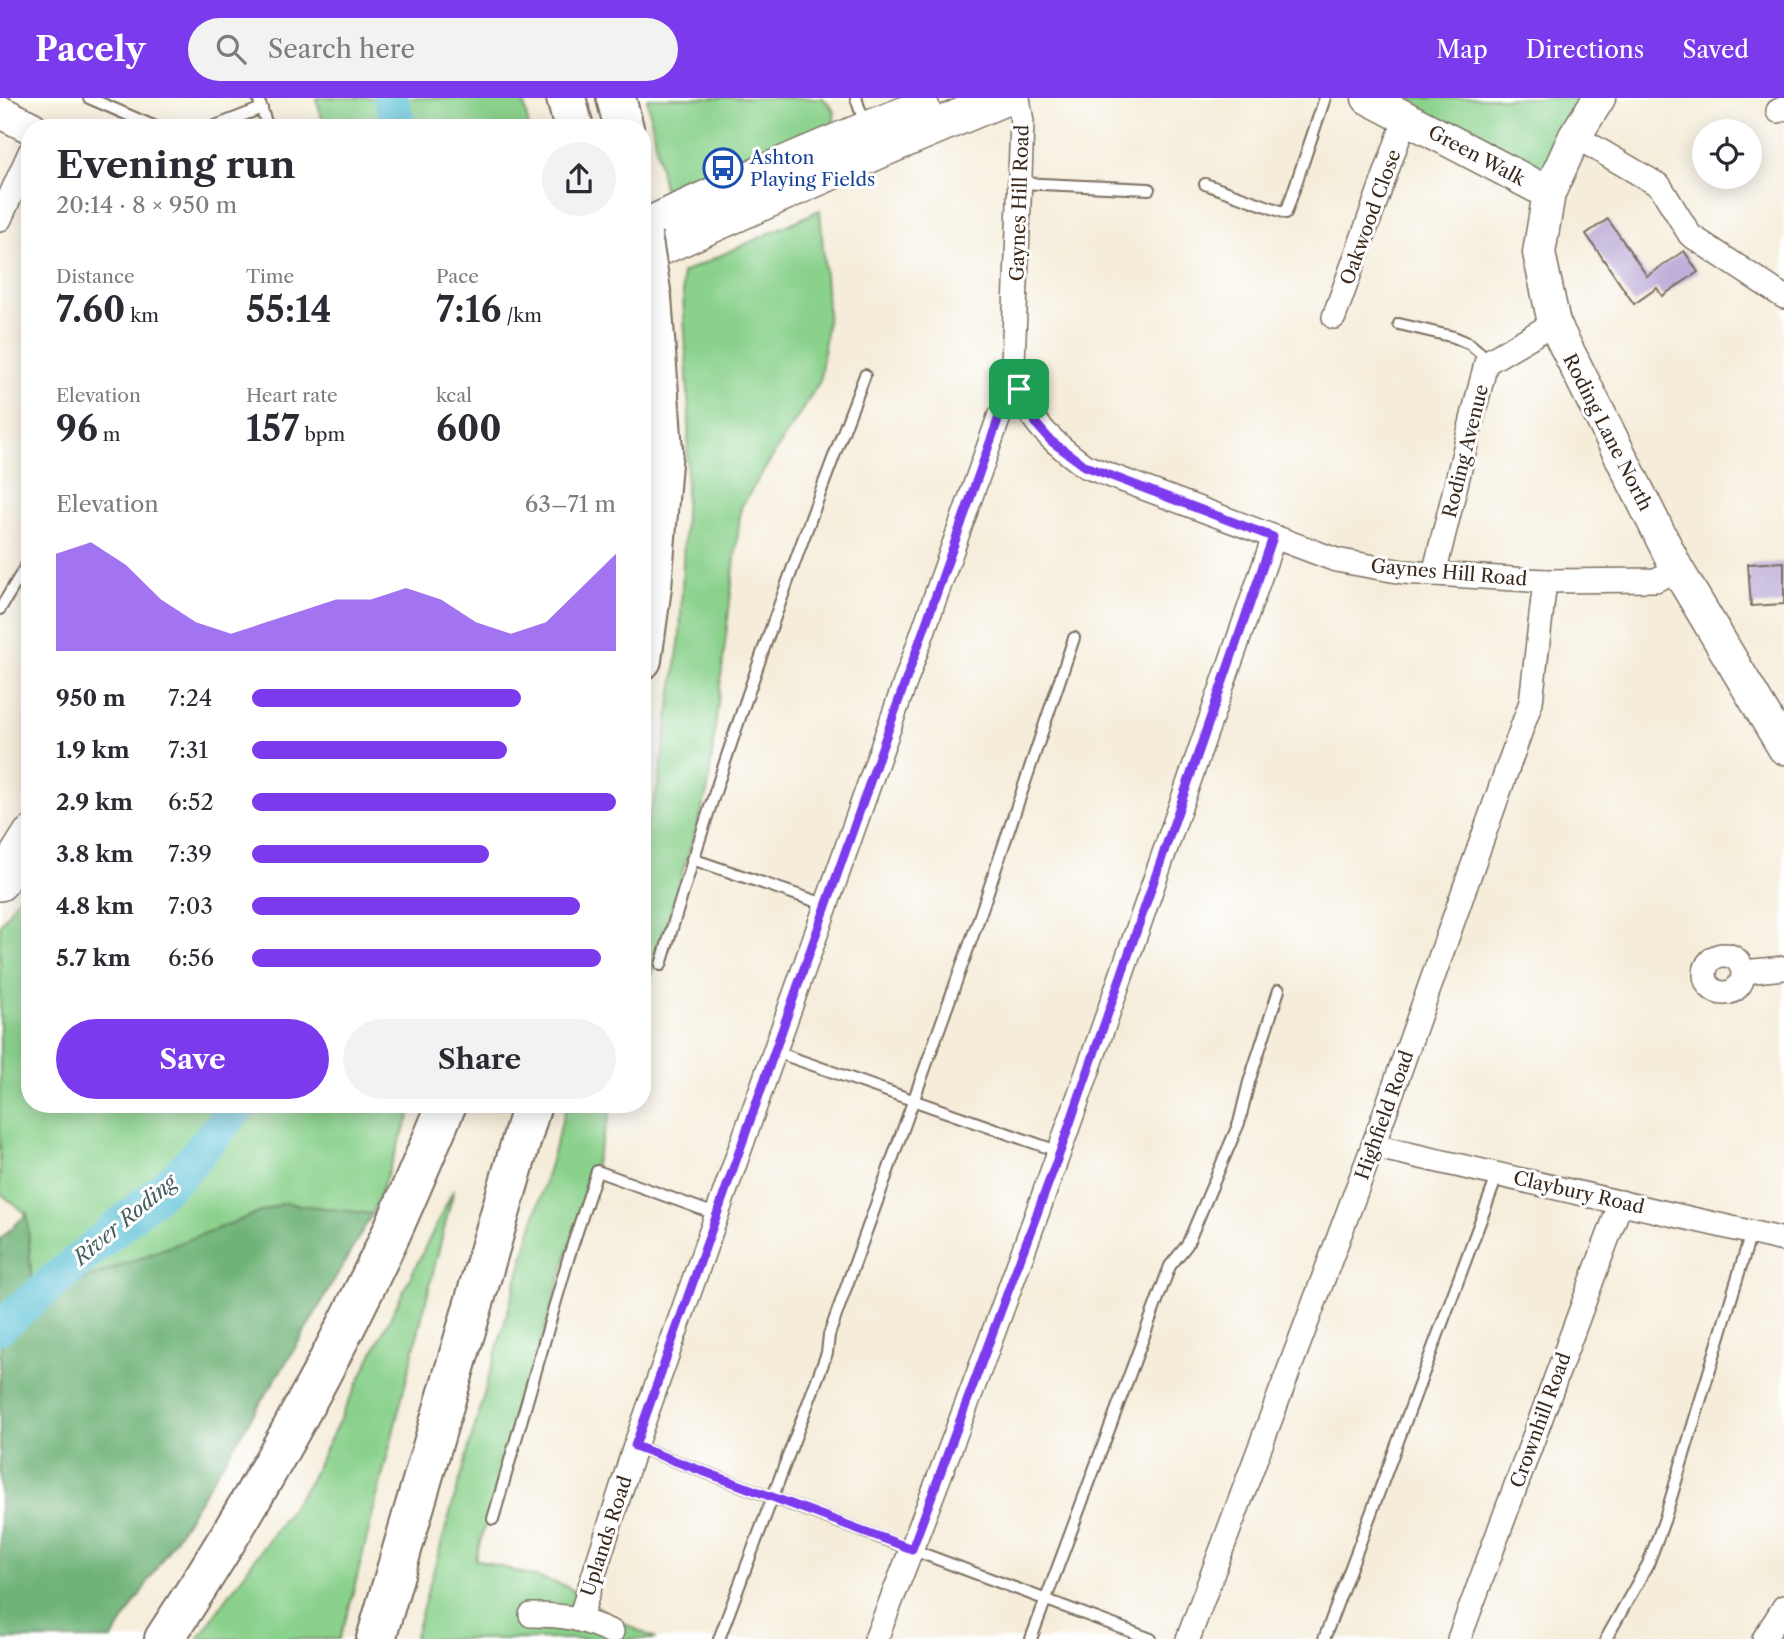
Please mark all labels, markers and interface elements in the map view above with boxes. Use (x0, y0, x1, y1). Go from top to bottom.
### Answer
search box (188, 18, 678, 81)
text: Pacely (35, 29, 146, 70)
icon: search (212, 30, 250, 68)
text: Search here (268, 33, 415, 65)
text: Map (1436, 35, 1488, 64)
text: Directions (1526, 35, 1644, 64)
text: Saved (1682, 35, 1749, 64)
map controls (1692, 119, 1762, 189)
button: locate (1692, 119, 1762, 189)
street label: Green Walk (1424, 120, 1530, 191)
street label: Gaynes Hill Road (1005, 124, 1034, 282)
text: Evening run (56, 141, 296, 188)
button: share (542, 142, 616, 216)
place label: Ashton Playing Fields (749, 146, 875, 191)
street label: Oakwood Close (1335, 146, 1406, 288)
bus stop icon: Ashton Playing Fields (702, 147, 744, 189)
text: 20:14 · 8 × 950 m (56, 191, 237, 219)
text: Distance (56, 265, 135, 288)
text: Time (246, 265, 294, 288)
text: Pace (436, 265, 479, 288)
text: 7.60 (56, 288, 125, 331)
text: 55:14 (246, 288, 332, 331)
text: 7:16 (436, 288, 501, 331)
text: km (125, 304, 159, 327)
text: /km (501, 304, 542, 327)
street label: Roding Lane North (1558, 350, 1657, 515)
pin (989, 359, 1049, 419)
icon: arrive (1000, 370, 1038, 408)
street label: Roding Avenue (1438, 382, 1493, 520)
text: Elevation (56, 384, 141, 407)
text: Heart rate (246, 384, 338, 407)
text: kcal (436, 384, 472, 407)
text: 96 (56, 407, 98, 450)
text: 157 (246, 407, 299, 450)
text: 600 (436, 407, 502, 450)
text: m (98, 423, 121, 446)
text: bpm (299, 423, 345, 446)
text: Elevation (56, 490, 159, 518)
text: 63–71 m (525, 490, 616, 518)
street label: Gaynes Hill Road (1370, 554, 1528, 591)
text: 950 m (56, 684, 126, 712)
text: 7:24 (168, 684, 212, 712)
text: 1.9 km (56, 736, 130, 764)
text: 7:31 (168, 736, 208, 764)
text: 2.9 km (56, 788, 133, 816)
text: 6:52 (168, 788, 214, 816)
text: 3.8 km (56, 840, 133, 868)
text: 7:39 (168, 840, 212, 868)
text: 4.8 km (56, 892, 134, 920)
text: 7:03 (168, 892, 213, 920)
text: 5.7 km (56, 944, 131, 972)
text: 6:56 (168, 944, 214, 972)
button: Save (56, 1019, 329, 1099)
button: Share (343, 1019, 616, 1099)
street label: Highfield Road (1350, 1047, 1419, 1183)
street label: Claybury Road (1511, 1166, 1647, 1219)
water label: River Roding (66, 1168, 183, 1271)
street label: Crownhill Road (1505, 1349, 1576, 1491)
street label: Uplands Road (576, 1473, 637, 1599)

